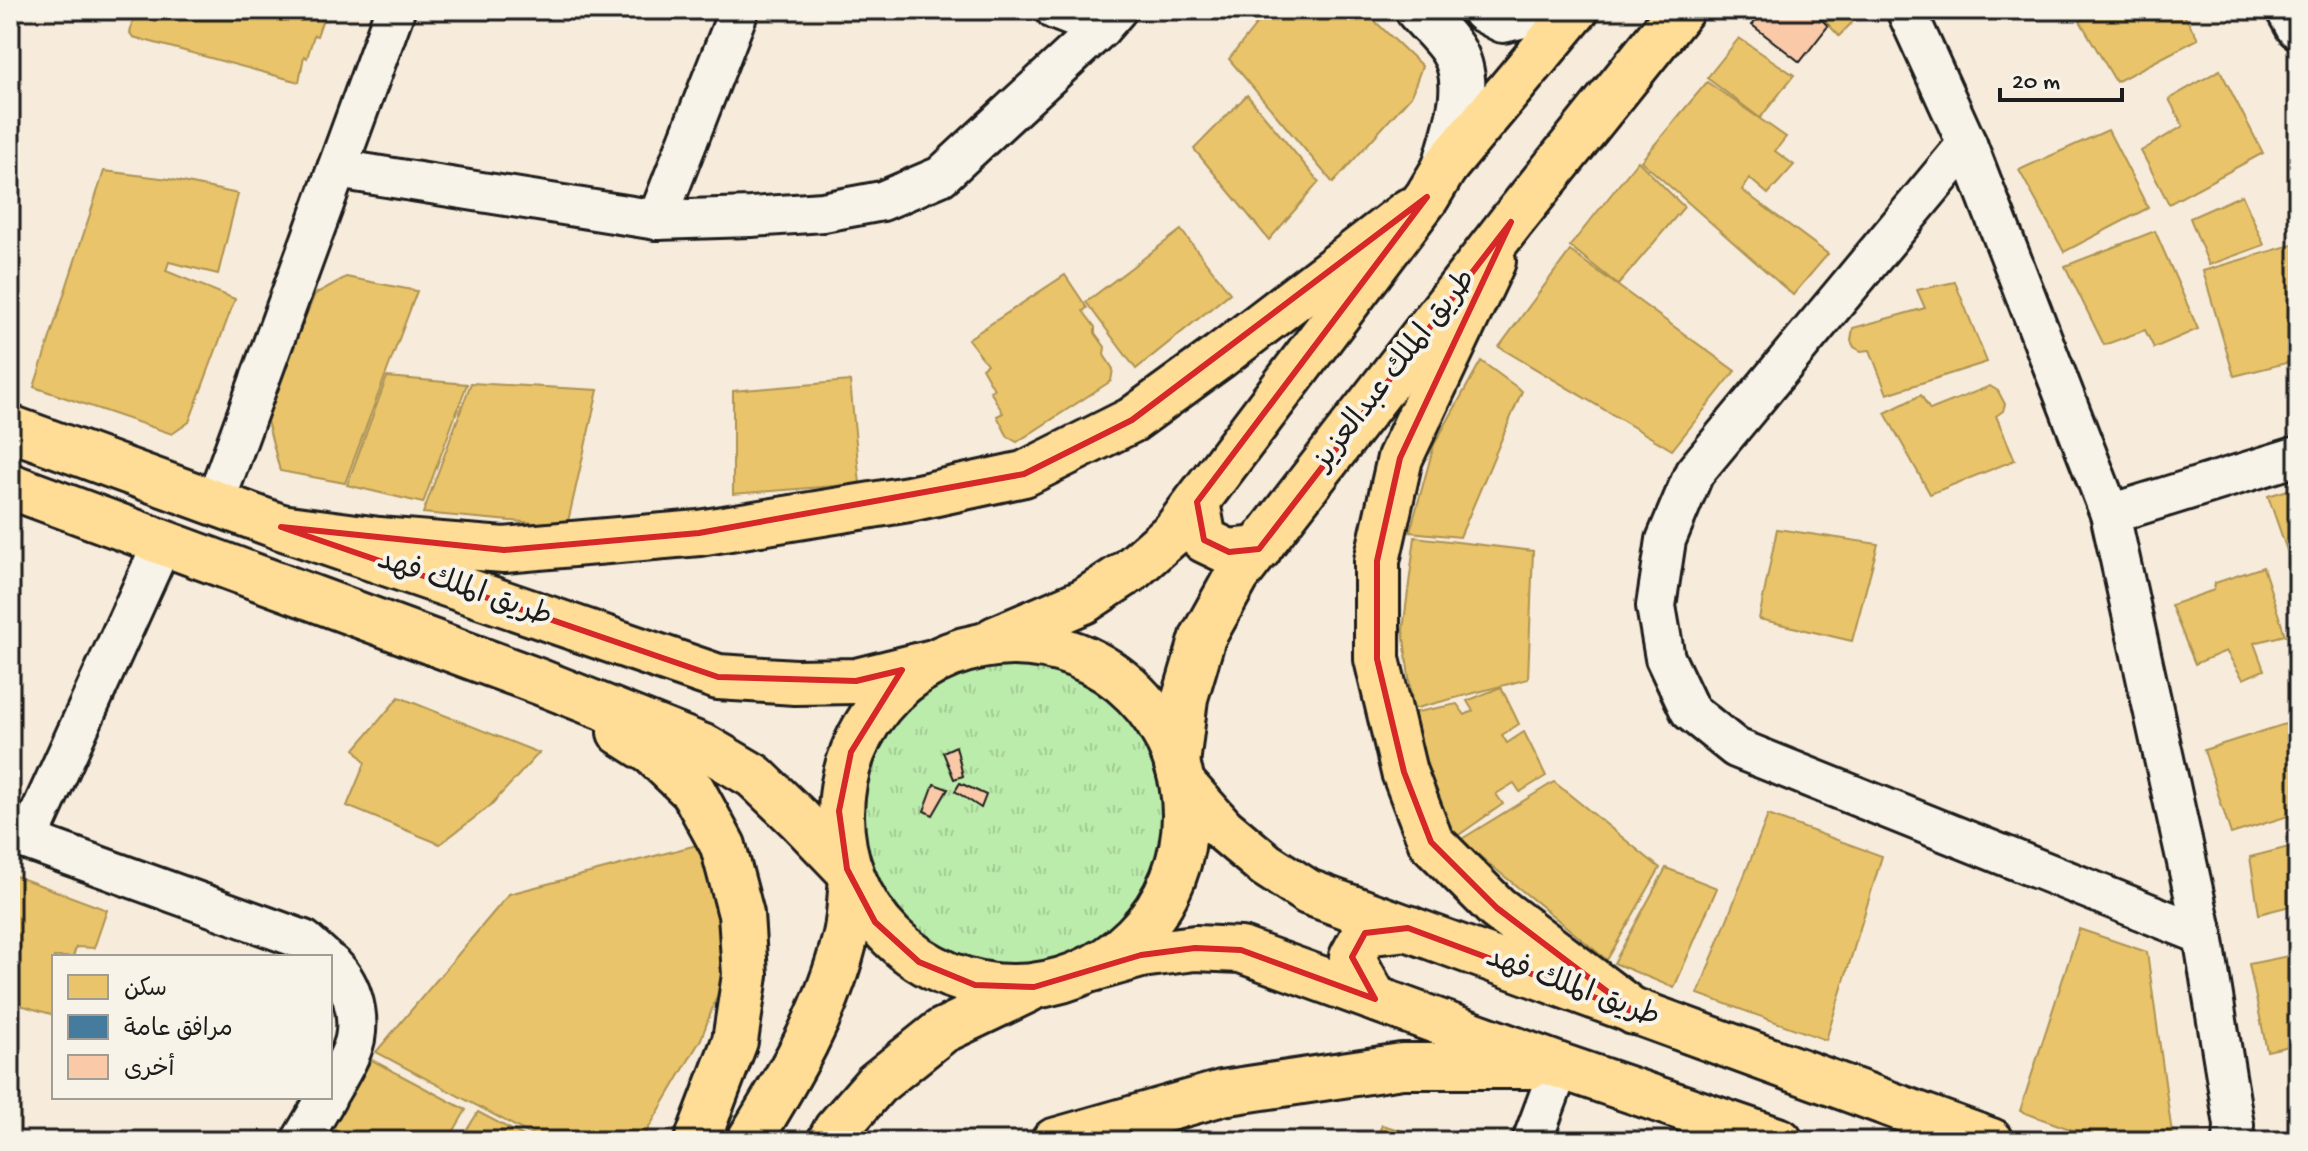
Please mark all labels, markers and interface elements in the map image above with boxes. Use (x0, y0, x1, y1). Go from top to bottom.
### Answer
scale bar (2000, 52, 2122, 102)
text: 20 m (2012, 69, 2060, 98)
street label: طريق الملك عبدالعزيز (1305, 264, 1485, 481)
street label: طريق الملك فهد (372, 544, 556, 636)
street label: طريق الملك فهد (1480, 941, 1664, 1037)
legend (52, 955, 332, 1099)
text: سكن (124, 976, 167, 1005)
text: مرافق عامة (124, 1016, 233, 1045)
text: أخرى (124, 1052, 175, 1085)

